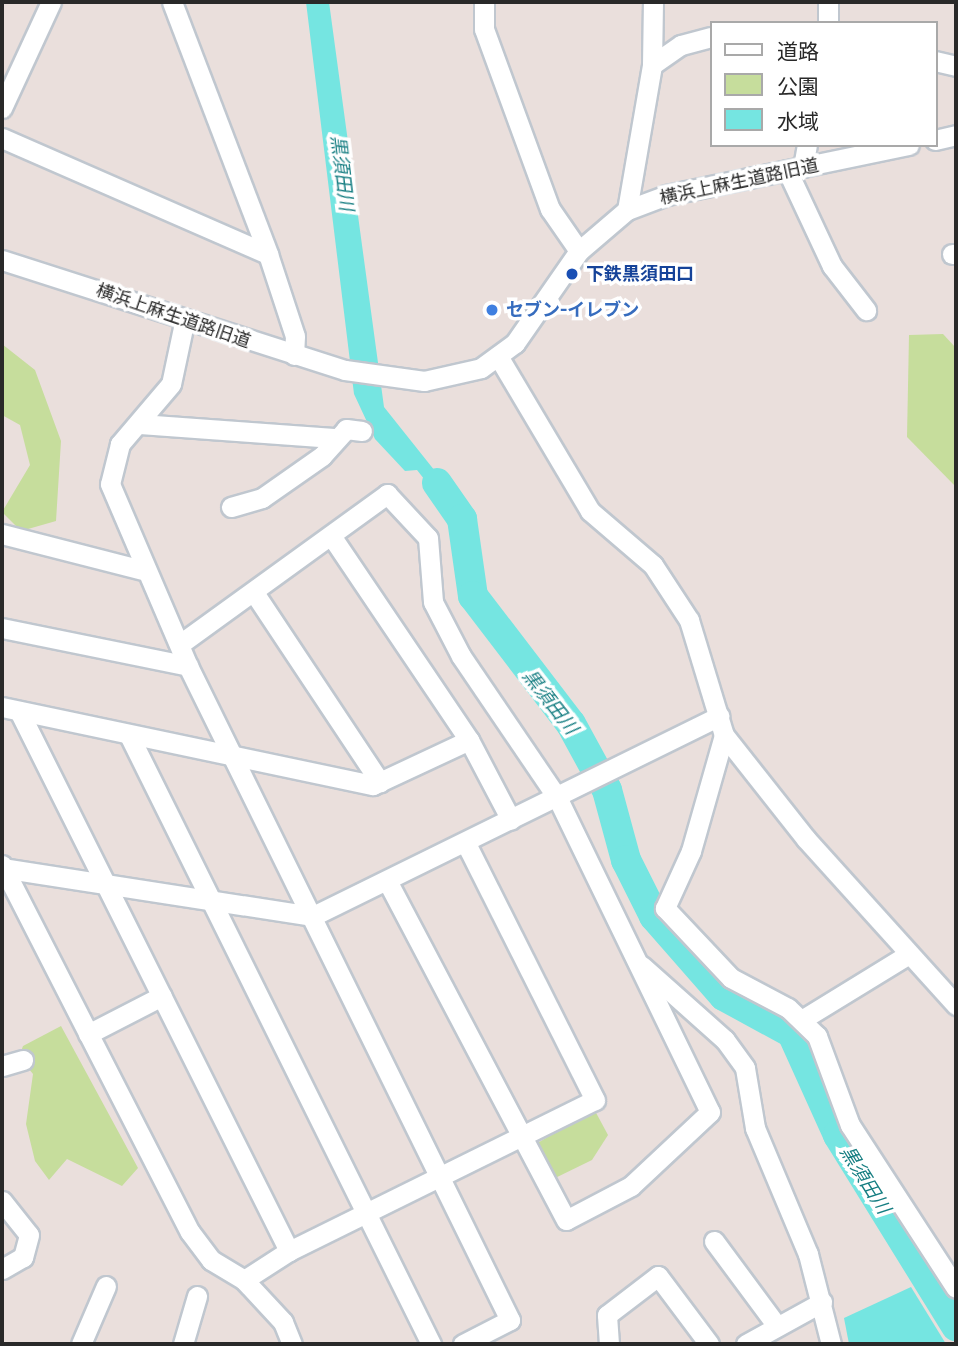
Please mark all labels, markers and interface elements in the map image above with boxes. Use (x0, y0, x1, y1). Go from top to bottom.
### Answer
legend (710, 21, 937, 147)
text: 道路 (777, 39, 819, 65)
text: 公園 (777, 74, 819, 100)
text: 水域 (777, 109, 819, 135)
water label: 黒須田川 (326, 134, 358, 212)
street label: 横浜上麻生道路旧道 (658, 155, 820, 209)
place label: 下鉄黒須田口 (586, 263, 694, 285)
marker: 下鉄黒須田口 (564, 266, 580, 282)
street label: 横浜上麻生道路旧道 (93, 279, 253, 353)
place label: セブン-イレブン (506, 299, 639, 321)
marker: セブン-イレブン (484, 302, 500, 318)
water label: 黒須田川 (518, 665, 582, 739)
water label: 黒須田川 (835, 1142, 895, 1218)

